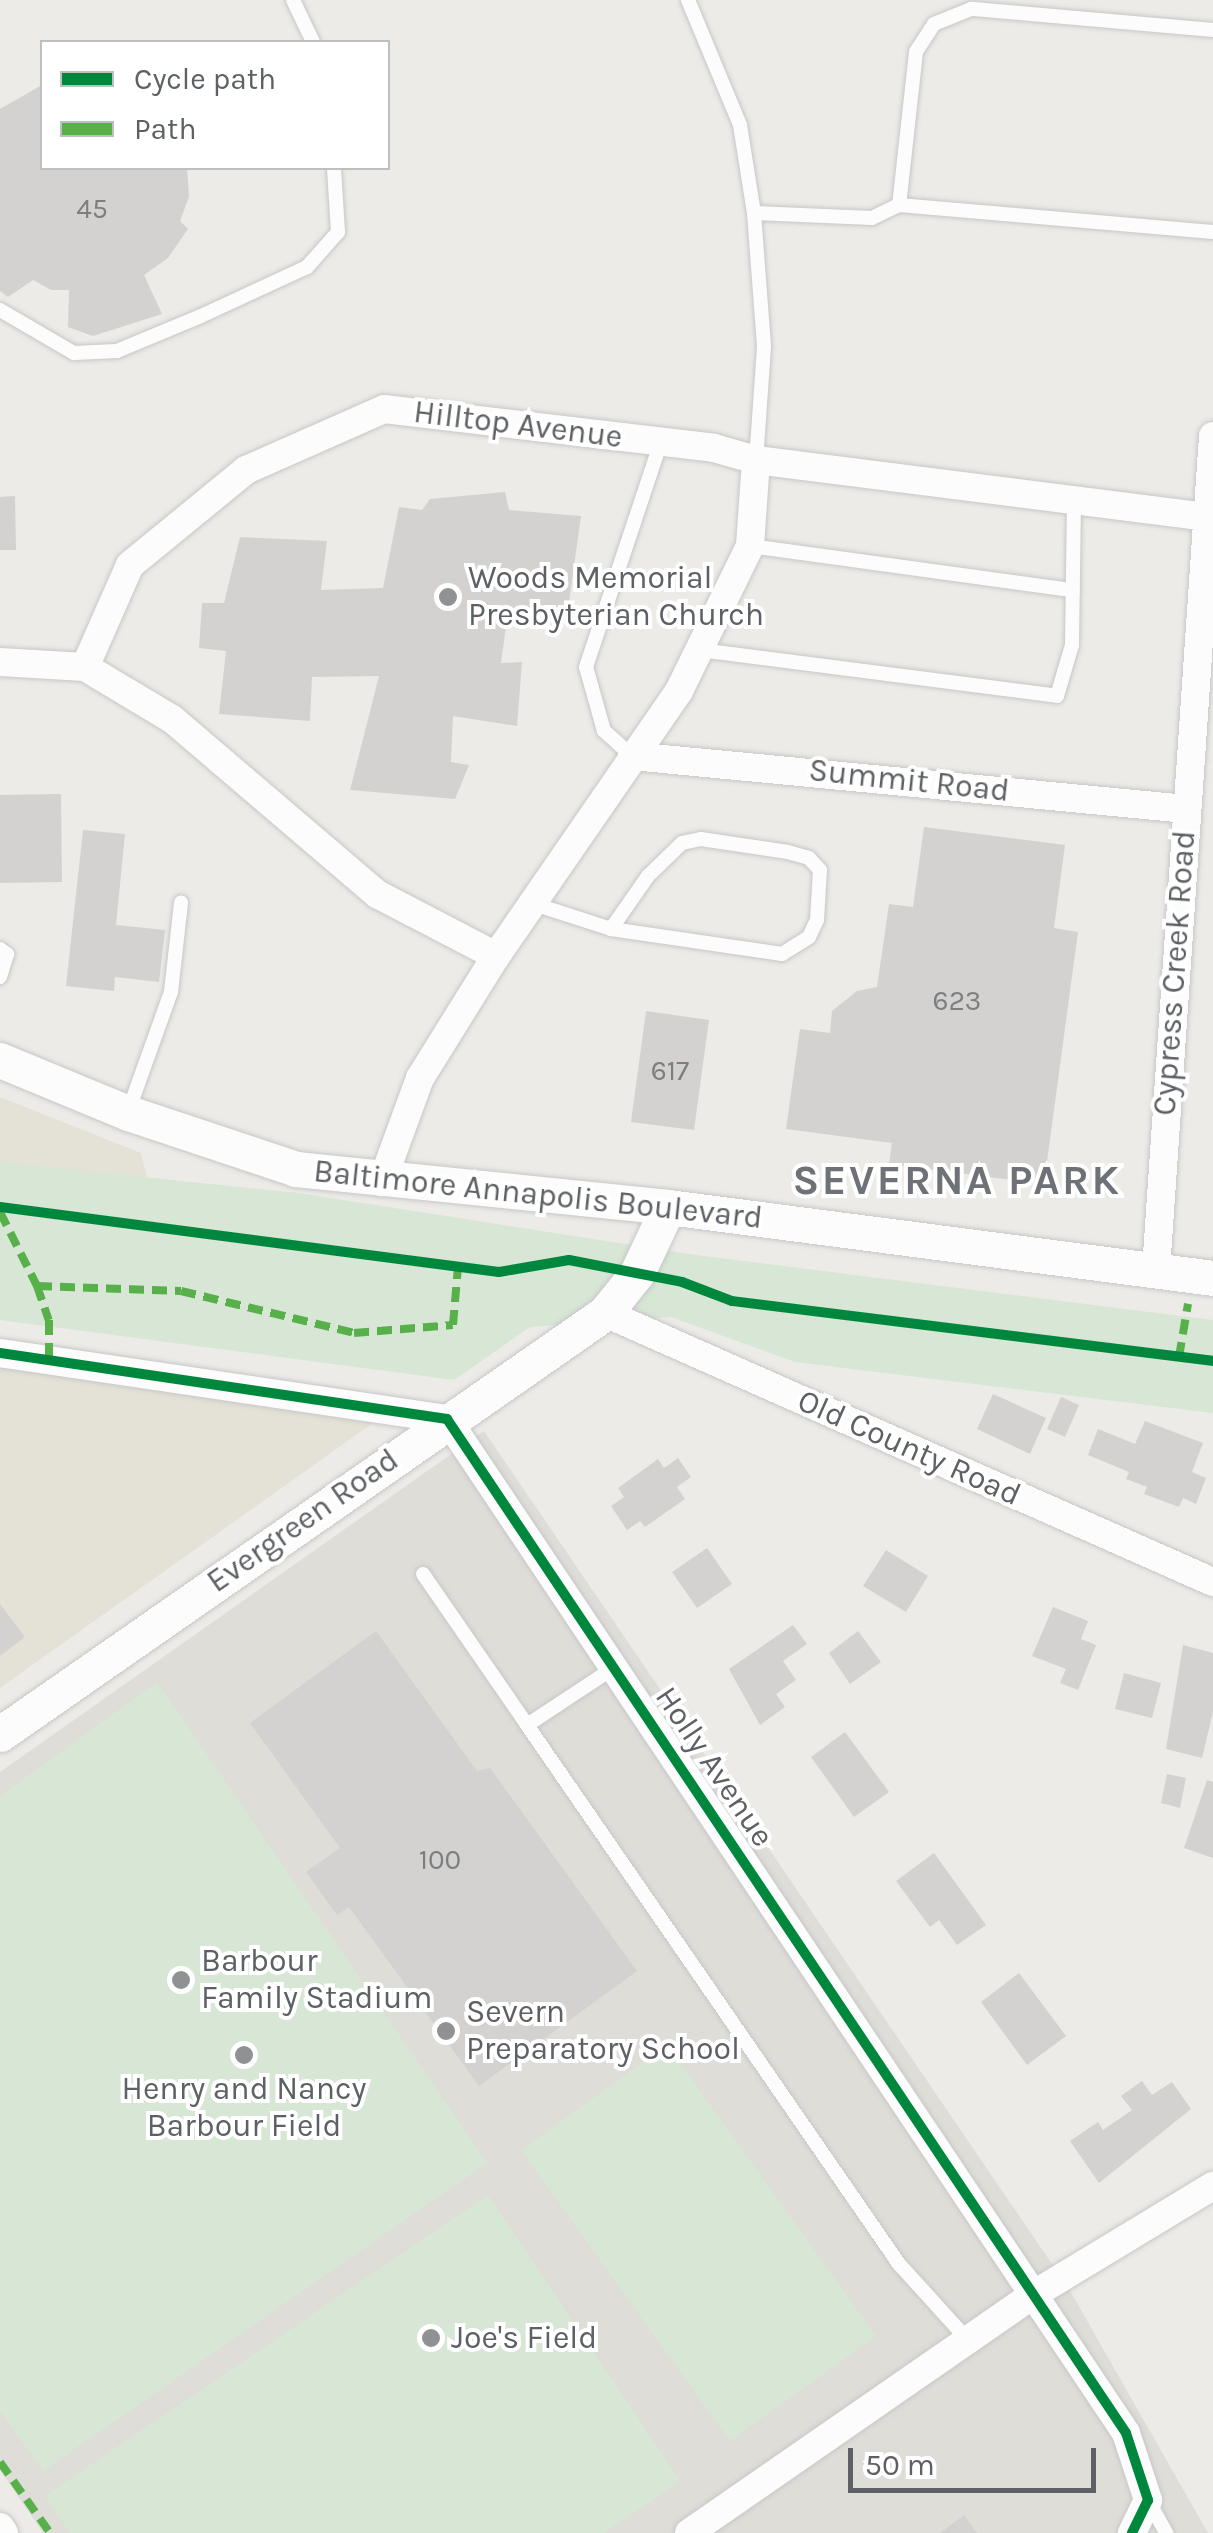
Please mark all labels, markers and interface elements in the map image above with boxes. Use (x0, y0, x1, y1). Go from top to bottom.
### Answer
legend (40, 40, 390, 170)
text: Cycle path (134, 61, 276, 97)
text: Path (134, 111, 197, 147)
house number: 45 (76, 192, 108, 226)
street label: Hilltop Avenue (411, 393, 625, 457)
place label: Woods Memorial Presbyterian Church (468, 560, 764, 635)
marker: Woods Memorial Presbyterian Church (437, 586, 459, 608)
street label: Summit Road (807, 751, 1011, 811)
street label: Cypress Creek Road (1146, 829, 1204, 1117)
house number: 623 (933, 984, 981, 1018)
house number: 617 (651, 1054, 689, 1088)
street label: Baltimore Annapolis Boulevard (312, 1152, 764, 1238)
district label: SEVERNA PARK (793, 1155, 1121, 1205)
street label: Old County Road (791, 1382, 1027, 1514)
street label: Evergreen Road (200, 1441, 406, 1601)
street label: Holly Avenue (646, 1680, 782, 1854)
house number: 100 (419, 1843, 461, 1877)
place label: Barbour Family Stadium (201, 1943, 432, 2018)
marker: Barbour Family Stadium (170, 1969, 192, 1991)
place label: Severn Preparatory School (466, 1994, 740, 2069)
marker: Severn Preparatory School (435, 2020, 457, 2042)
marker: Henry and Nancy Barbour Field (233, 2044, 255, 2066)
place label: Henry and Nancy Barbour Field (122, 2071, 366, 2146)
place label: Joe's Field (451, 2319, 597, 2357)
marker: Joe's Field (420, 2327, 442, 2349)
scale bar (853, 2428, 1100, 2490)
text: 50 m (865, 2447, 935, 2483)

